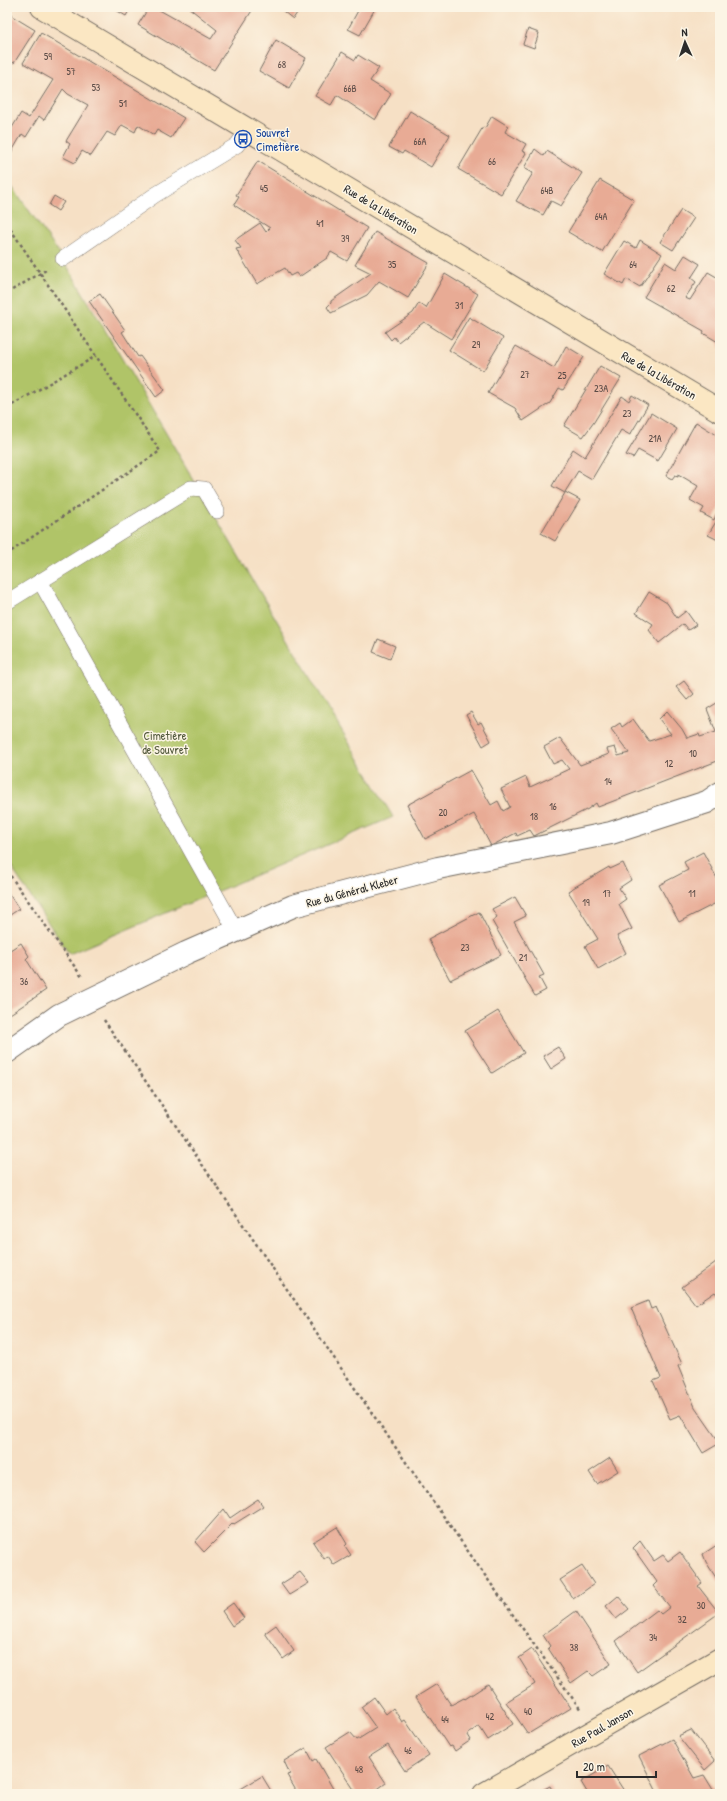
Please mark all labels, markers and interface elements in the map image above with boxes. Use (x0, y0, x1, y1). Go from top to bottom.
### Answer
north arrow (665, 22, 705, 62)
text: N (681, 25, 688, 39)
house number: 59 (44, 50, 52, 63)
house number: 68 (278, 58, 286, 71)
house number: 57 (66, 65, 76, 78)
house number: 53 (92, 81, 101, 94)
house number: 66B (343, 82, 357, 95)
house number: 51 (119, 97, 127, 110)
place label: Souvret Cimetière (256, 124, 299, 155)
bus stop icon: Souvret Cimetière (233, 129, 253, 149)
house number: 66A (414, 135, 427, 148)
house number: 66 (488, 155, 496, 168)
street label: Rue de la Libération (341, 180, 421, 238)
house number: 45 (260, 182, 269, 195)
house number: 64B (541, 184, 553, 197)
house number: 64A (595, 210, 607, 223)
house number: 41 (316, 217, 324, 230)
house number: 39 (341, 232, 349, 245)
house number: 35 (388, 258, 397, 271)
house number: 64 (629, 258, 637, 271)
house number: 62 (667, 282, 676, 295)
house number: 31 (455, 299, 463, 312)
house number: 29 (472, 338, 481, 351)
street label: Rue de la Libération (618, 347, 700, 403)
house number: 27 (520, 368, 530, 381)
house number: 25 (558, 369, 567, 382)
house number: 23A (594, 382, 608, 395)
house number: 23 (622, 407, 632, 420)
house number: 21A (648, 432, 662, 445)
park label: Cimetière de Souvret (142, 727, 189, 758)
house number: 10 (689, 747, 698, 760)
house number: 12 (665, 757, 673, 770)
house number: 14 (604, 775, 612, 788)
house number: 16 (549, 800, 557, 813)
house number: 20 (438, 806, 448, 819)
house number: 18 (530, 810, 538, 823)
street label: Rue du Général Kleber (304, 870, 400, 911)
house number: 17 (603, 887, 611, 900)
house number: 11 (688, 887, 696, 900)
house number: 19 (582, 896, 590, 909)
house number: 23 (460, 941, 470, 954)
house number: 21 (519, 951, 528, 964)
house number: 36 (20, 975, 28, 988)
house number: 30 (697, 1599, 706, 1612)
house number: 32 (677, 1613, 687, 1626)
house number: 34 (649, 1631, 657, 1644)
house number: 38 (570, 1641, 578, 1654)
street label: Rue Paul Janson (568, 1703, 636, 1751)
house number: 40 (524, 1705, 533, 1718)
house number: 42 (486, 1710, 495, 1723)
house number: 44 (441, 1713, 449, 1726)
house number: 46 (404, 1744, 412, 1757)
scale bar (577, 1753, 656, 1779)
text: 20 m (583, 1758, 605, 1775)
house number: 48 (355, 1763, 363, 1776)

